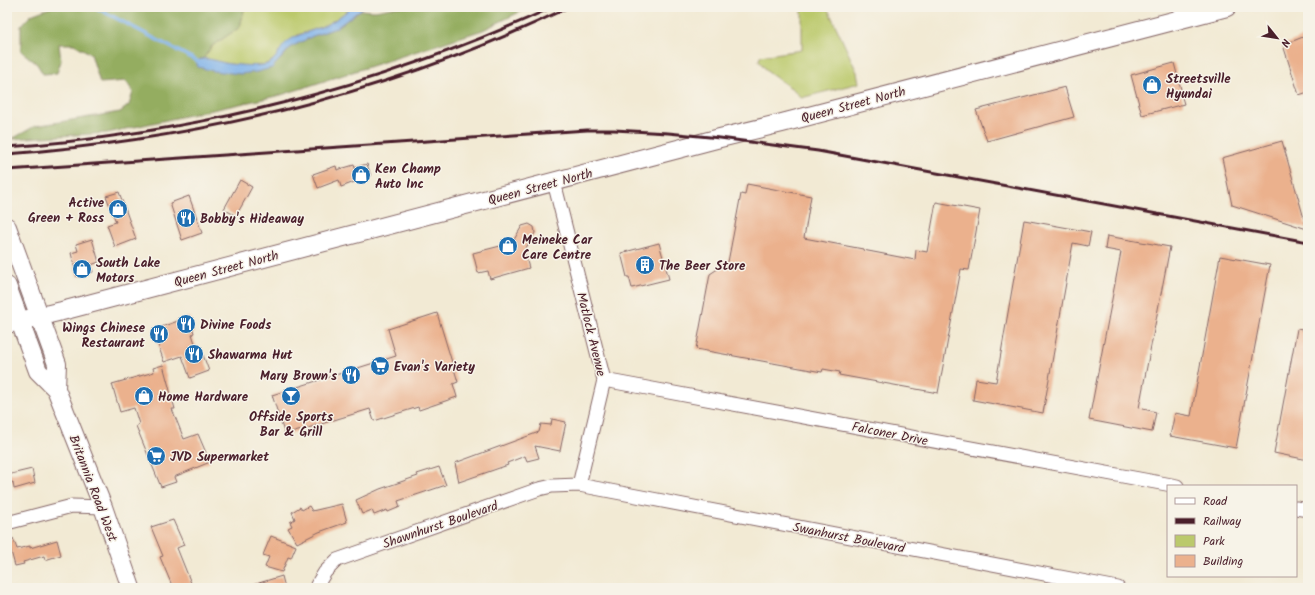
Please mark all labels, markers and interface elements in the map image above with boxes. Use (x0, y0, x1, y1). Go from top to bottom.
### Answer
north arrow (1257, 18, 1297, 58)
text: N (1275, 35, 1294, 50)
place label: Streetsville Hyundai (1166, 69, 1231, 105)
shop icon: Streetsville Hyundai (1141, 74, 1163, 96)
street label: Queen Street North (799, 81, 908, 130)
place label: Ken Champ Auto Inc (375, 159, 441, 195)
street label: Queen Street North (486, 163, 595, 212)
shop icon: Ken Champ Auto Inc (350, 164, 372, 186)
place label: Active Green + Ross (28, 193, 105, 229)
shop icon: Active Green + Ross (107, 198, 129, 220)
restaurant icon: Bobby's Hideaway (175, 207, 197, 229)
place label: Bobby's Hideaway (200, 209, 304, 230)
place label: Meineke Car Care Centre (522, 230, 594, 266)
shop icon: Meineke Car Care Centre (497, 235, 519, 257)
street label: Queen Street North (172, 245, 281, 294)
place label: South Lake Motors (96, 253, 161, 289)
building icon: The Beer Store (634, 254, 656, 276)
place label: The Beer Store (659, 256, 746, 277)
shop icon: South Lake Motors (71, 258, 93, 280)
street label: Matlock Avenue (570, 290, 611, 379)
restaurant icon: Divine Foods (175, 313, 197, 335)
place label: Divine Foods (200, 315, 271, 336)
place label: Wings Chinese Restaurant (62, 318, 146, 354)
restaurant icon: Wings Chinese Restaurant (148, 323, 170, 345)
restaurant icon: Shawarma Hut (183, 343, 205, 365)
place label: Shawarma Hut (208, 345, 293, 366)
supermarket icon: Evan's Variety (369, 355, 391, 377)
place label: Evan's Variety (394, 357, 475, 378)
restaurant icon: Mary Brown's (340, 364, 362, 386)
place label: Mary Brown's (260, 366, 337, 387)
shop icon: Home Hardware (133, 385, 155, 407)
bar icon: Offside Sports Bar & Grill (280, 385, 302, 407)
place label: Home Hardware (158, 387, 249, 408)
place label: Offside Sports Bar & Grill (249, 407, 333, 443)
street label: Falconer Drive (850, 417, 930, 452)
street label: Britannia Road West (63, 432, 123, 546)
supermarket icon: JVD Supermarket (145, 445, 167, 467)
place label: JVD Supermarket (170, 447, 269, 468)
legend (1167, 485, 1297, 577)
text: Road (1203, 492, 1228, 511)
street label: Shawnhurst Boulevard (380, 496, 501, 555)
text: Railway (1203, 512, 1241, 531)
street label: Swanhurst Boulevard (791, 517, 907, 560)
text: Park (1203, 532, 1225, 551)
text: Building (1203, 552, 1243, 571)

